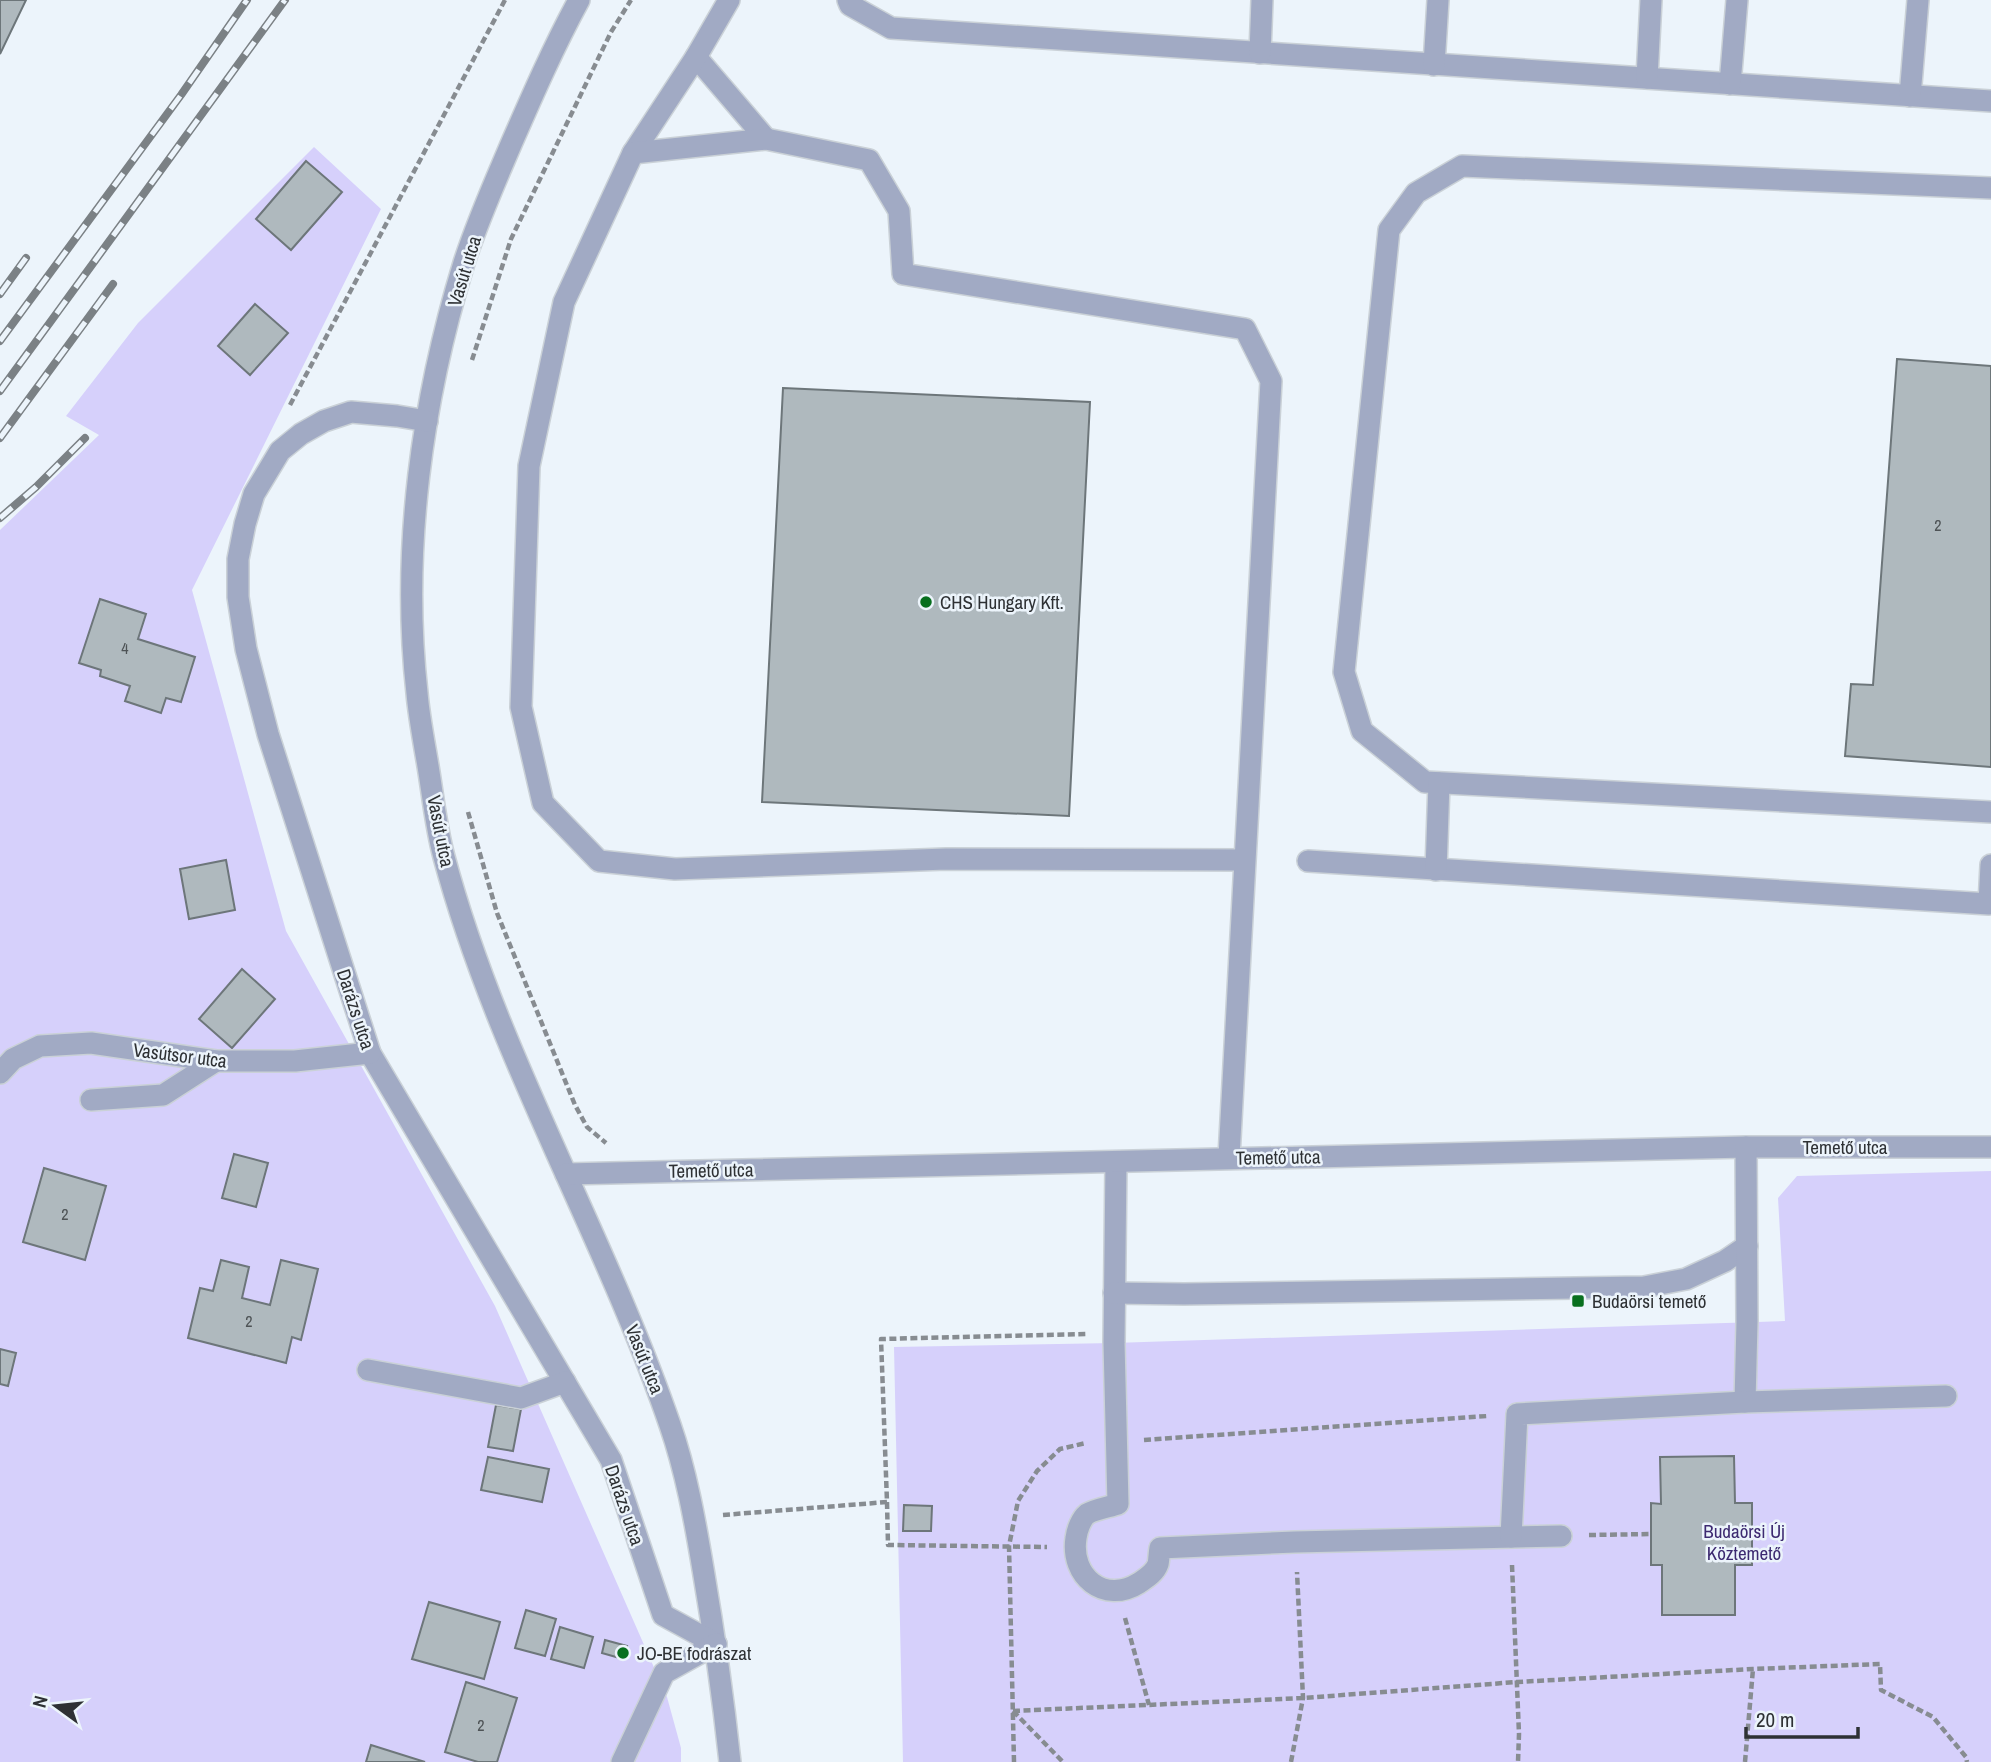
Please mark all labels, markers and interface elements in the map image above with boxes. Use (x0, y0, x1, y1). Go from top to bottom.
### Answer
street label: Vasút utca (441, 232, 487, 309)
house number: 2 (1934, 514, 1942, 536)
place label: CHS Hungary Kft. (940, 589, 1064, 615)
marker: CHS Hungary Kft. (918, 594, 934, 610)
house number: 4 (121, 637, 129, 659)
street label: Vasút utca (421, 793, 461, 869)
street label: Darázs utca (331, 965, 381, 1053)
street label: Vasútsor utca (132, 1036, 229, 1074)
street label: Temető utca (1803, 1134, 1888, 1160)
street label: Temető utca (1235, 1143, 1321, 1171)
street label: Temető utca (668, 1156, 754, 1184)
house number: 2 (61, 1203, 69, 1225)
place label: Budaörsi temető (1592, 1288, 1706, 1314)
marker: Budaörsi temető (1570, 1293, 1586, 1309)
house number: 2 (245, 1310, 253, 1332)
street label: Vasút utca (619, 1321, 671, 1398)
street label: Darázs utca (599, 1461, 651, 1549)
park label: Budaörsi Új Köztemető (1703, 1518, 1785, 1566)
place label: JO-BE fodrászat (637, 1640, 752, 1666)
marker: JO-BE fodrászat (615, 1645, 631, 1661)
north arrow (21, 1671, 91, 1741)
text: N (26, 1693, 54, 1710)
scale bar (1746, 1696, 1858, 1740)
text: 20 m (1756, 1705, 1794, 1734)
house number: 2 (477, 1714, 485, 1736)

